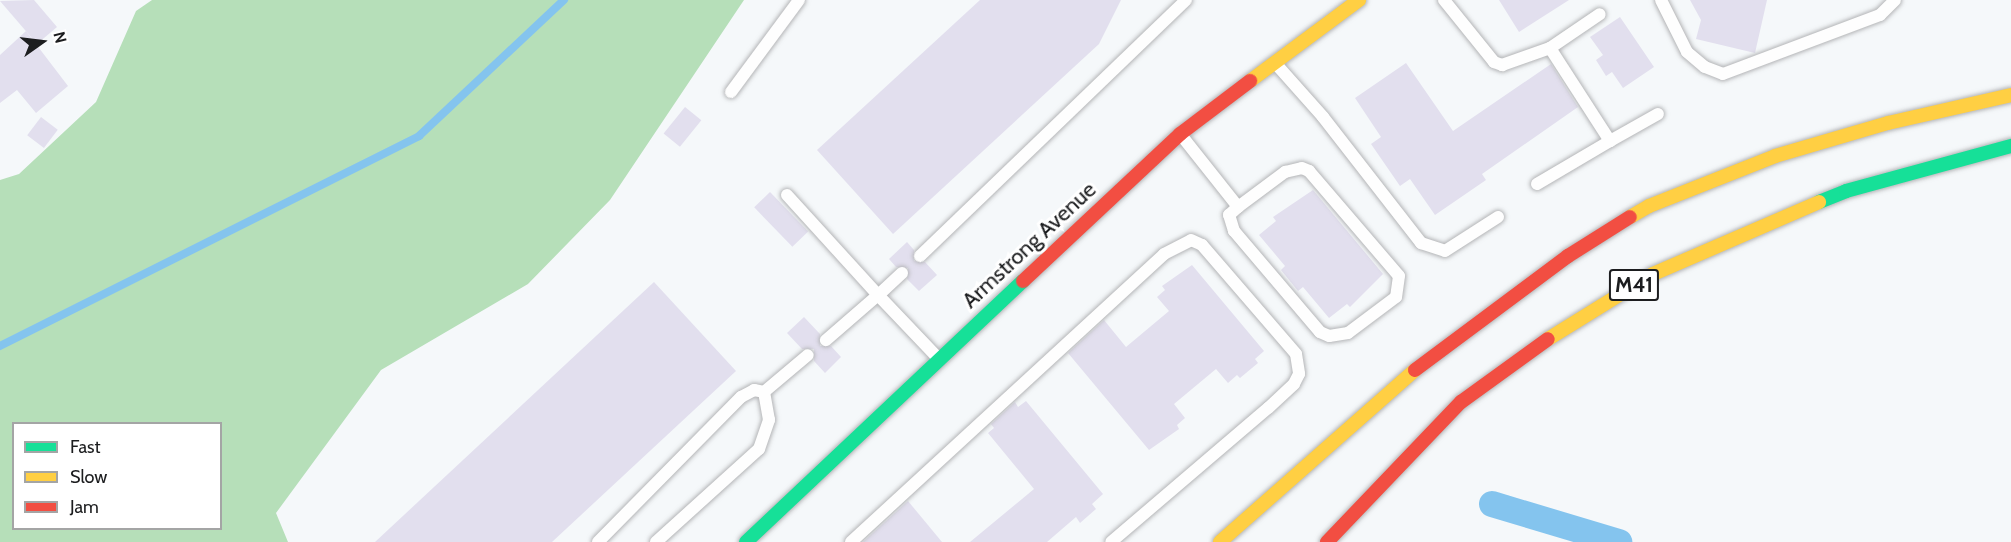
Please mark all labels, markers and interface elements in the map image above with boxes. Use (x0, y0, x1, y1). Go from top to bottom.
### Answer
north arrow (12, 12, 72, 72)
text: N (49, 30, 71, 45)
street label: Armstrong Avenue (957, 176, 1101, 314)
road number: M41 (1608, 267, 1660, 303)
legend (12, 422, 222, 530)
text: Fast (70, 436, 101, 458)
text: Slow (70, 466, 107, 488)
text: Jam (70, 496, 99, 518)

